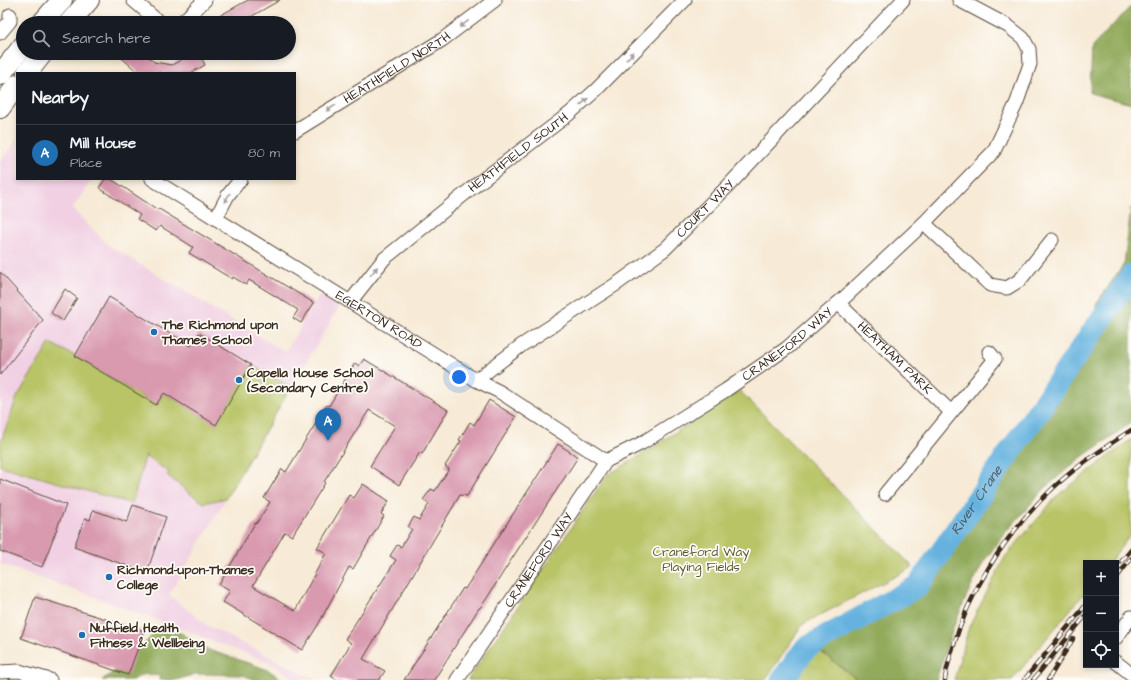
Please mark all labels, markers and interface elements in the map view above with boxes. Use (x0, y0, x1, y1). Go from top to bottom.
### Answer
search box (16, 16, 296, 60)
one-way arrow (459, 19, 470, 28)
icon: search (30, 27, 52, 49)
street label: HEATHFIELD NORTH (340, 27, 455, 108)
text: Search here (62, 28, 151, 49)
one-way arrow (625, 51, 635, 61)
text: Nearby (32, 86, 89, 110)
one-way arrow (578, 97, 589, 106)
one-way arrow (325, 105, 337, 112)
street label: HEATHFIELD SOUTH (464, 109, 572, 197)
text: Mill House (70, 133, 136, 154)
text: A (41, 144, 49, 162)
text: 80 m (248, 144, 280, 162)
text: Place (70, 154, 102, 172)
street label: COURT WAY (672, 176, 738, 242)
one-way arrow (223, 192, 230, 204)
one-way arrow (370, 266, 379, 277)
street label: EGERTON ROAD (332, 286, 426, 354)
street label: CRANEFORD WAY (738, 303, 837, 385)
place label: The Richmond upon Thames School (161, 316, 279, 349)
street label: HEATHAM PARK (853, 317, 936, 398)
marker: The Richmond upon Thames School (149, 327, 159, 337)
place label: Capella House School (Secondary Centre) (246, 364, 373, 398)
your location (449, 367, 469, 387)
marker: Capella House School (Secondary Centre) (234, 375, 244, 385)
pin: A (315, 408, 341, 441)
water label: River Crane (946, 461, 1008, 539)
street label: CRANEFORD WAY (500, 509, 577, 611)
park label: Craneford Way Playing Fields (653, 543, 749, 577)
map controls (1083, 560, 1119, 668)
button: + (1083, 560, 1119, 596)
place label: Richmond-upon-Thames College (117, 561, 255, 596)
marker: Richmond-upon-Thames College (104, 572, 114, 582)
button: − (1083, 596, 1119, 632)
place label: Nuffield Health Fitness & Wellbeing (90, 619, 205, 654)
marker: Nuffield Health Fitness & Wellbeing (77, 630, 87, 640)
button: locate (1083, 632, 1119, 668)

